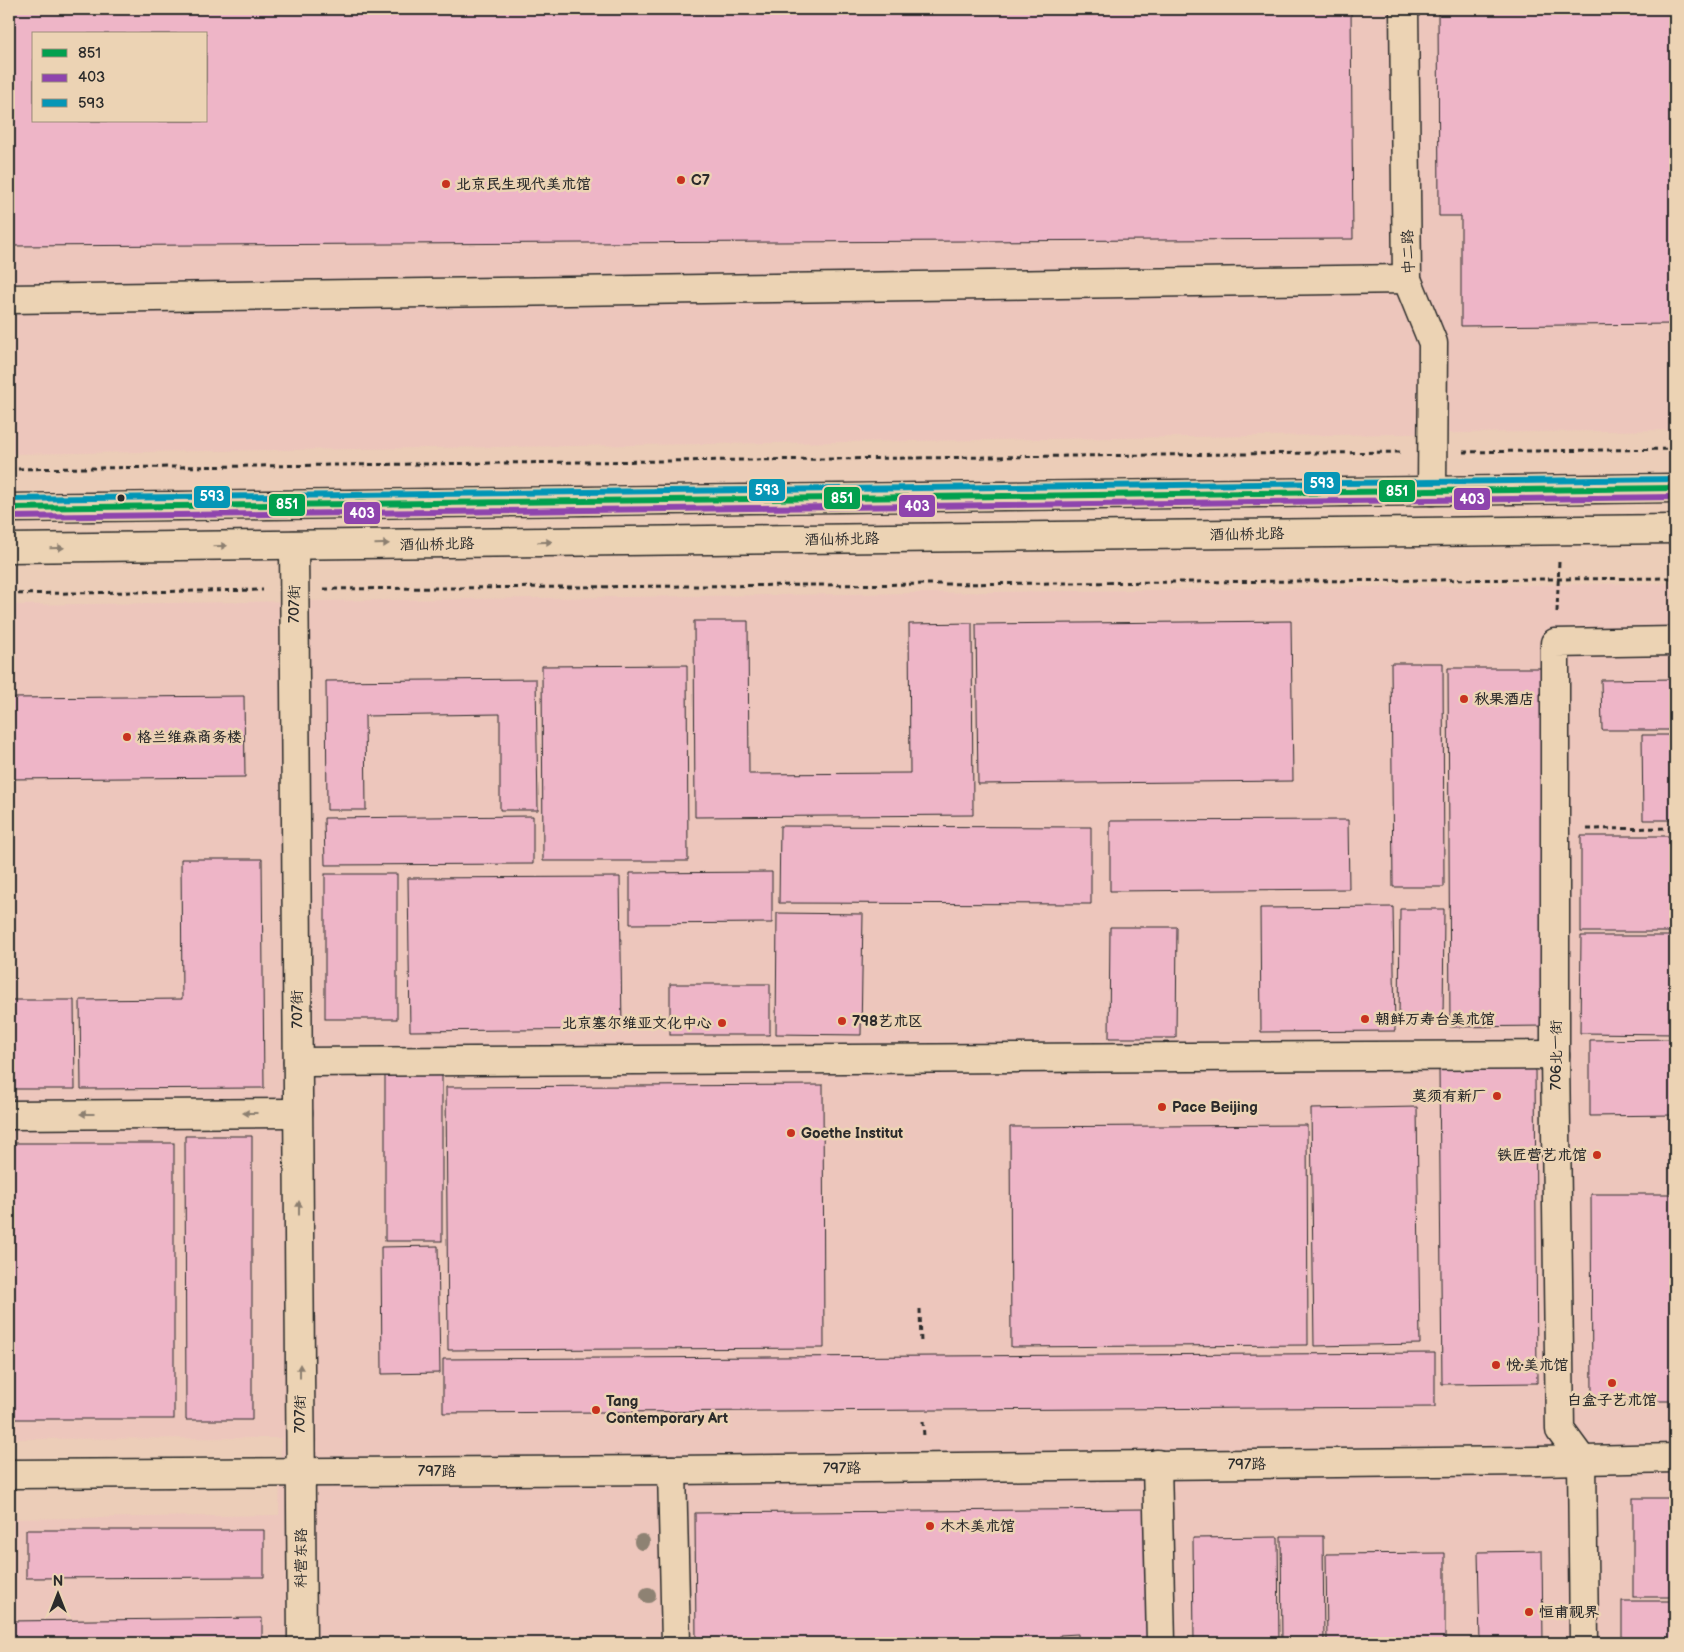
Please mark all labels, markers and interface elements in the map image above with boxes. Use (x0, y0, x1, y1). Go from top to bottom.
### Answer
legend (32, 32, 208, 122)
text: 851 (78, 44, 101, 63)
text: 403 (78, 68, 105, 87)
text: 593 (78, 94, 105, 113)
place label: C7 (691, 171, 710, 190)
marker: C7 (675, 174, 687, 186)
place label: 北京民生现代美术馆 (456, 175, 591, 194)
marker: 北京民生现代美术馆 (440, 178, 452, 190)
street label: 中二路 (1398, 229, 1419, 275)
line badge: 593 (1303, 471, 1341, 495)
text: 593 (1310, 475, 1334, 492)
line badge: 593 (748, 478, 786, 502)
line badge: 851 (1378, 479, 1416, 503)
text: 593 (755, 482, 779, 499)
text: 851 (1386, 483, 1408, 500)
line badge: 593 (193, 485, 231, 509)
line badge: 851 (823, 486, 861, 510)
line badge: 403 (1453, 487, 1491, 511)
text: 593 (200, 488, 224, 505)
text: 851 (831, 490, 853, 507)
text: 403 (1459, 491, 1485, 508)
unlabelled marker (116, 493, 126, 503)
line badge: 851 (268, 493, 306, 517)
line badge: 403 (898, 494, 936, 518)
text: 851 (276, 496, 298, 513)
text: 403 (904, 498, 930, 515)
line badge: 403 (343, 501, 381, 525)
text: 403 (349, 505, 375, 522)
street label: 酒仙桥北路 (1209, 524, 1285, 545)
street label: 酒仙桥北路 (804, 529, 880, 550)
street label: 酒仙桥北路 (399, 534, 475, 555)
one-way arrow (537, 538, 553, 546)
one-way arrow (375, 540, 391, 548)
one-way arrow (212, 542, 228, 550)
one-way arrow (50, 544, 66, 552)
street label: 707街 (285, 585, 304, 623)
place label: 秋果酒店 (1474, 690, 1534, 709)
marker: 秋果酒店 (1458, 693, 1470, 705)
place label: 格兰维森商务楼 (137, 728, 242, 747)
marker: 格兰维森商务楼 (121, 731, 133, 743)
street label: 707街 (288, 990, 307, 1028)
place label: 朝鲜万寿台美术馆 (1375, 1010, 1495, 1029)
place label: 798艺术区 (852, 1012, 923, 1031)
marker: 朝鲜万寿台美术馆 (1359, 1013, 1371, 1025)
place label: 北京塞尔维亚文化中心 (562, 1014, 712, 1033)
marker: 798艺术区 (836, 1015, 848, 1027)
marker: 北京塞尔维亚文化中心 (716, 1017, 728, 1029)
street label: 706北一街 (1547, 1020, 1566, 1090)
place label: 莫须有新厂 (1412, 1087, 1487, 1106)
marker: 莫须有新厂 (1491, 1090, 1503, 1102)
place label: Pace Beijing (1172, 1098, 1258, 1117)
marker: Pace Beijing (1156, 1101, 1168, 1113)
one-way arrow (241, 1109, 257, 1117)
one-way arrow (79, 1110, 95, 1118)
place label: Goethe Institut (801, 1124, 903, 1143)
marker: Goethe Institut (785, 1127, 797, 1139)
place label: 铁匠营艺术馆 (1497, 1146, 1587, 1165)
marker: 铁匠营艺术馆 (1591, 1149, 1603, 1161)
one-way arrow (295, 1200, 303, 1216)
place label: 悦·美术馆 (1506, 1356, 1568, 1375)
marker: 悦·美术馆 (1490, 1359, 1502, 1371)
one-way arrow (296, 1362, 304, 1378)
marker: 白盒子艺术馆 (1606, 1377, 1618, 1389)
place label: 白盒子艺术馆 (1567, 1391, 1657, 1410)
place label: Tang Contemporary Art (606, 1392, 728, 1428)
street label: 707街 (291, 1395, 310, 1433)
marker: Tang Contemporary Art (590, 1404, 602, 1416)
street label: 797路 (1228, 1455, 1266, 1474)
street label: 797路 (823, 1459, 861, 1478)
street label: 797路 (418, 1462, 456, 1481)
place label: 木木美术馆 (940, 1517, 1015, 1536)
marker: 木木美术馆 (924, 1520, 936, 1532)
street label: 科营东路 (292, 1528, 311, 1588)
north arrow (32, 1570, 82, 1620)
text: N (53, 1573, 63, 1590)
place label: 恒甫视界 (1539, 1603, 1599, 1622)
marker: 恒甫视界 (1523, 1606, 1535, 1618)

